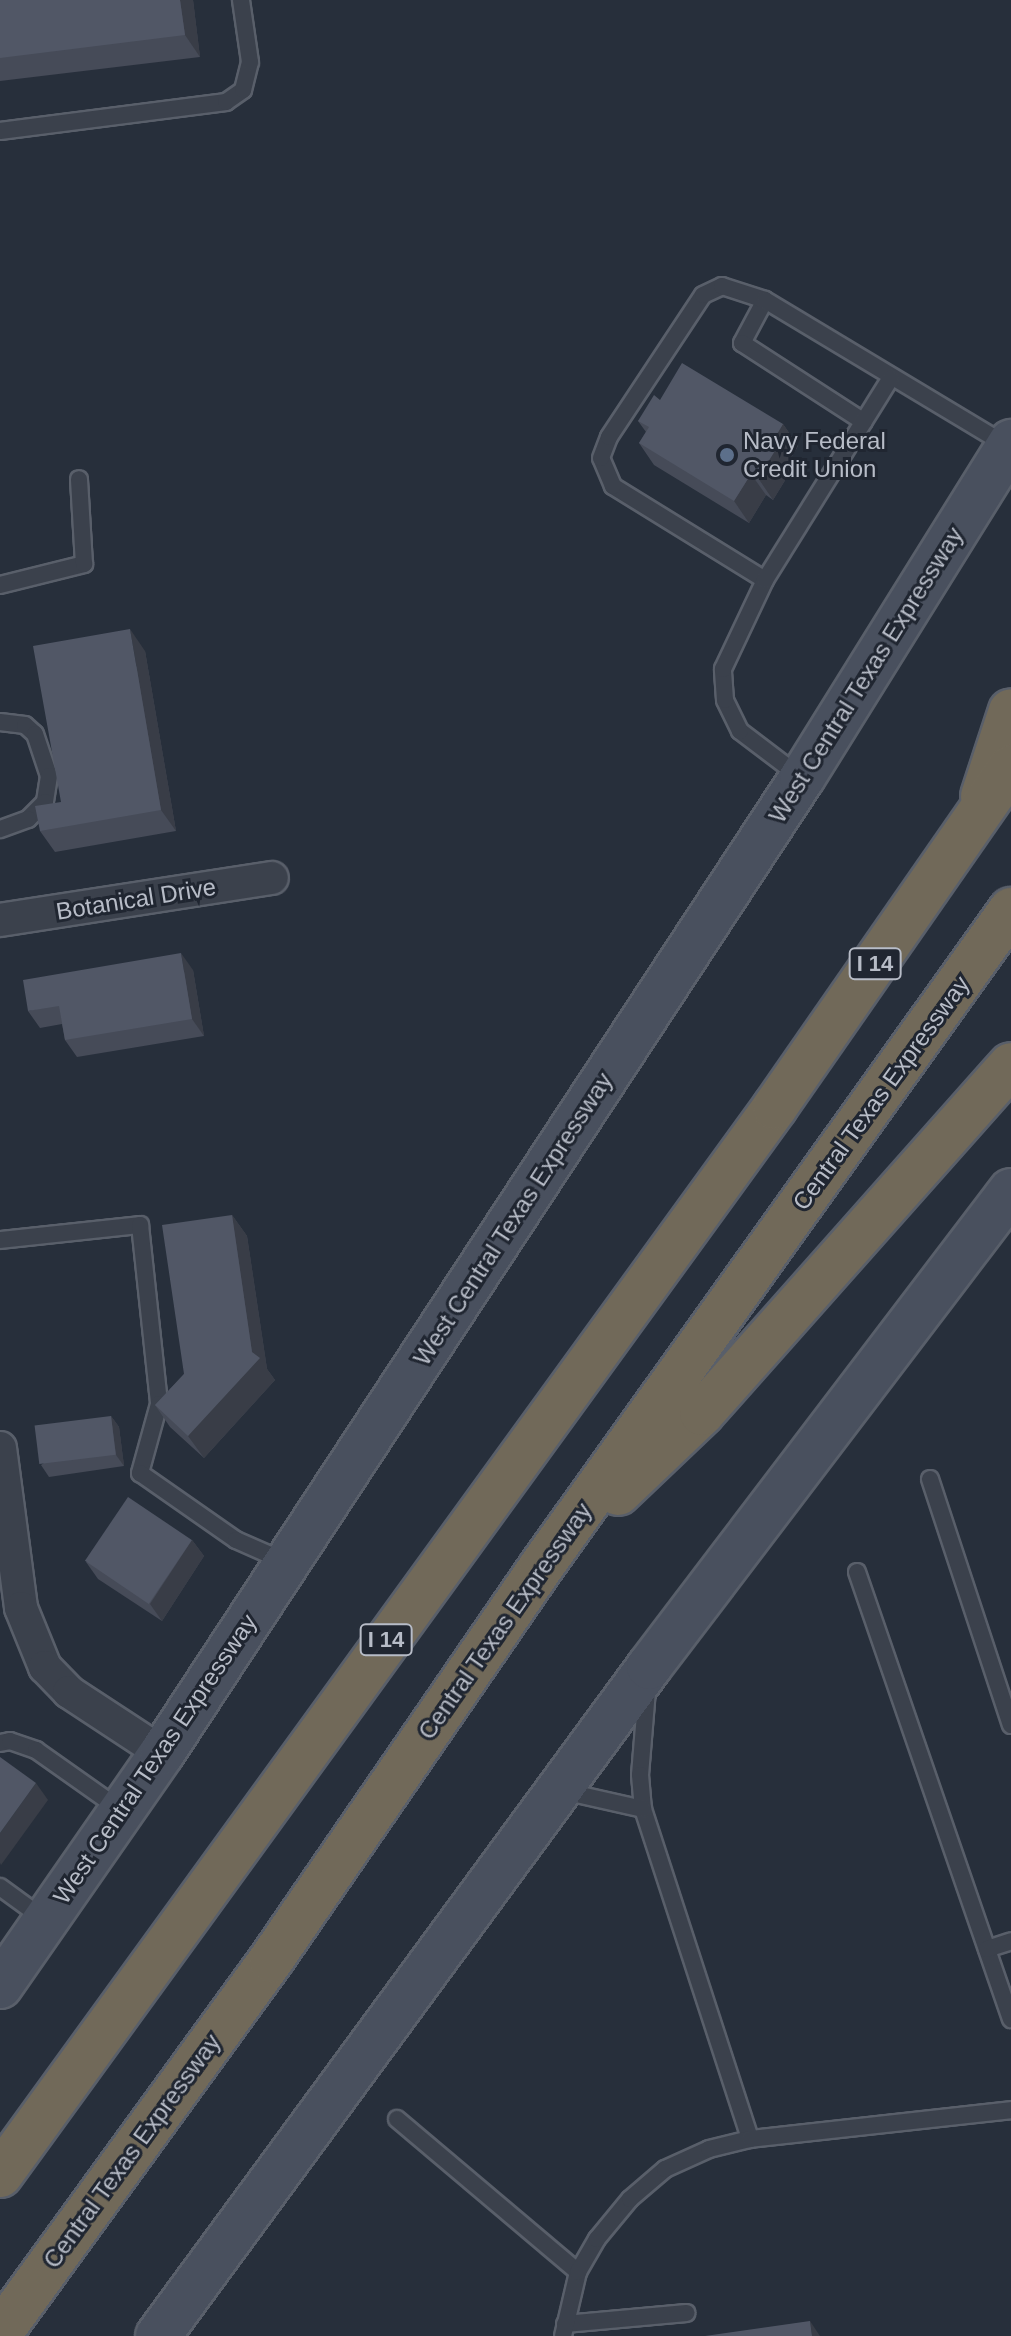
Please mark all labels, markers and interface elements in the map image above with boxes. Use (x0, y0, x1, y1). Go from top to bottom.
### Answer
place label: Navy Federal Credit Union (743, 427, 886, 483)
marker: Navy Federal Credit Union (718, 446, 736, 464)
street label: West Central Texas Expressway (763, 522, 969, 828)
street label: Botanical Drive (54, 872, 218, 926)
road number: I 14 (847, 946, 903, 982)
street label: Central Texas Expressway (786, 970, 976, 1216)
street label: West Central Texas Expressway (407, 1067, 619, 1371)
street label: Central Texas Expressway (412, 1497, 598, 1745)
street label: West Central Texas Expressway (47, 1608, 263, 1910)
road number: I 14 (358, 1622, 414, 1658)
street label: Central Texas Expressway (37, 2028, 227, 2274)

